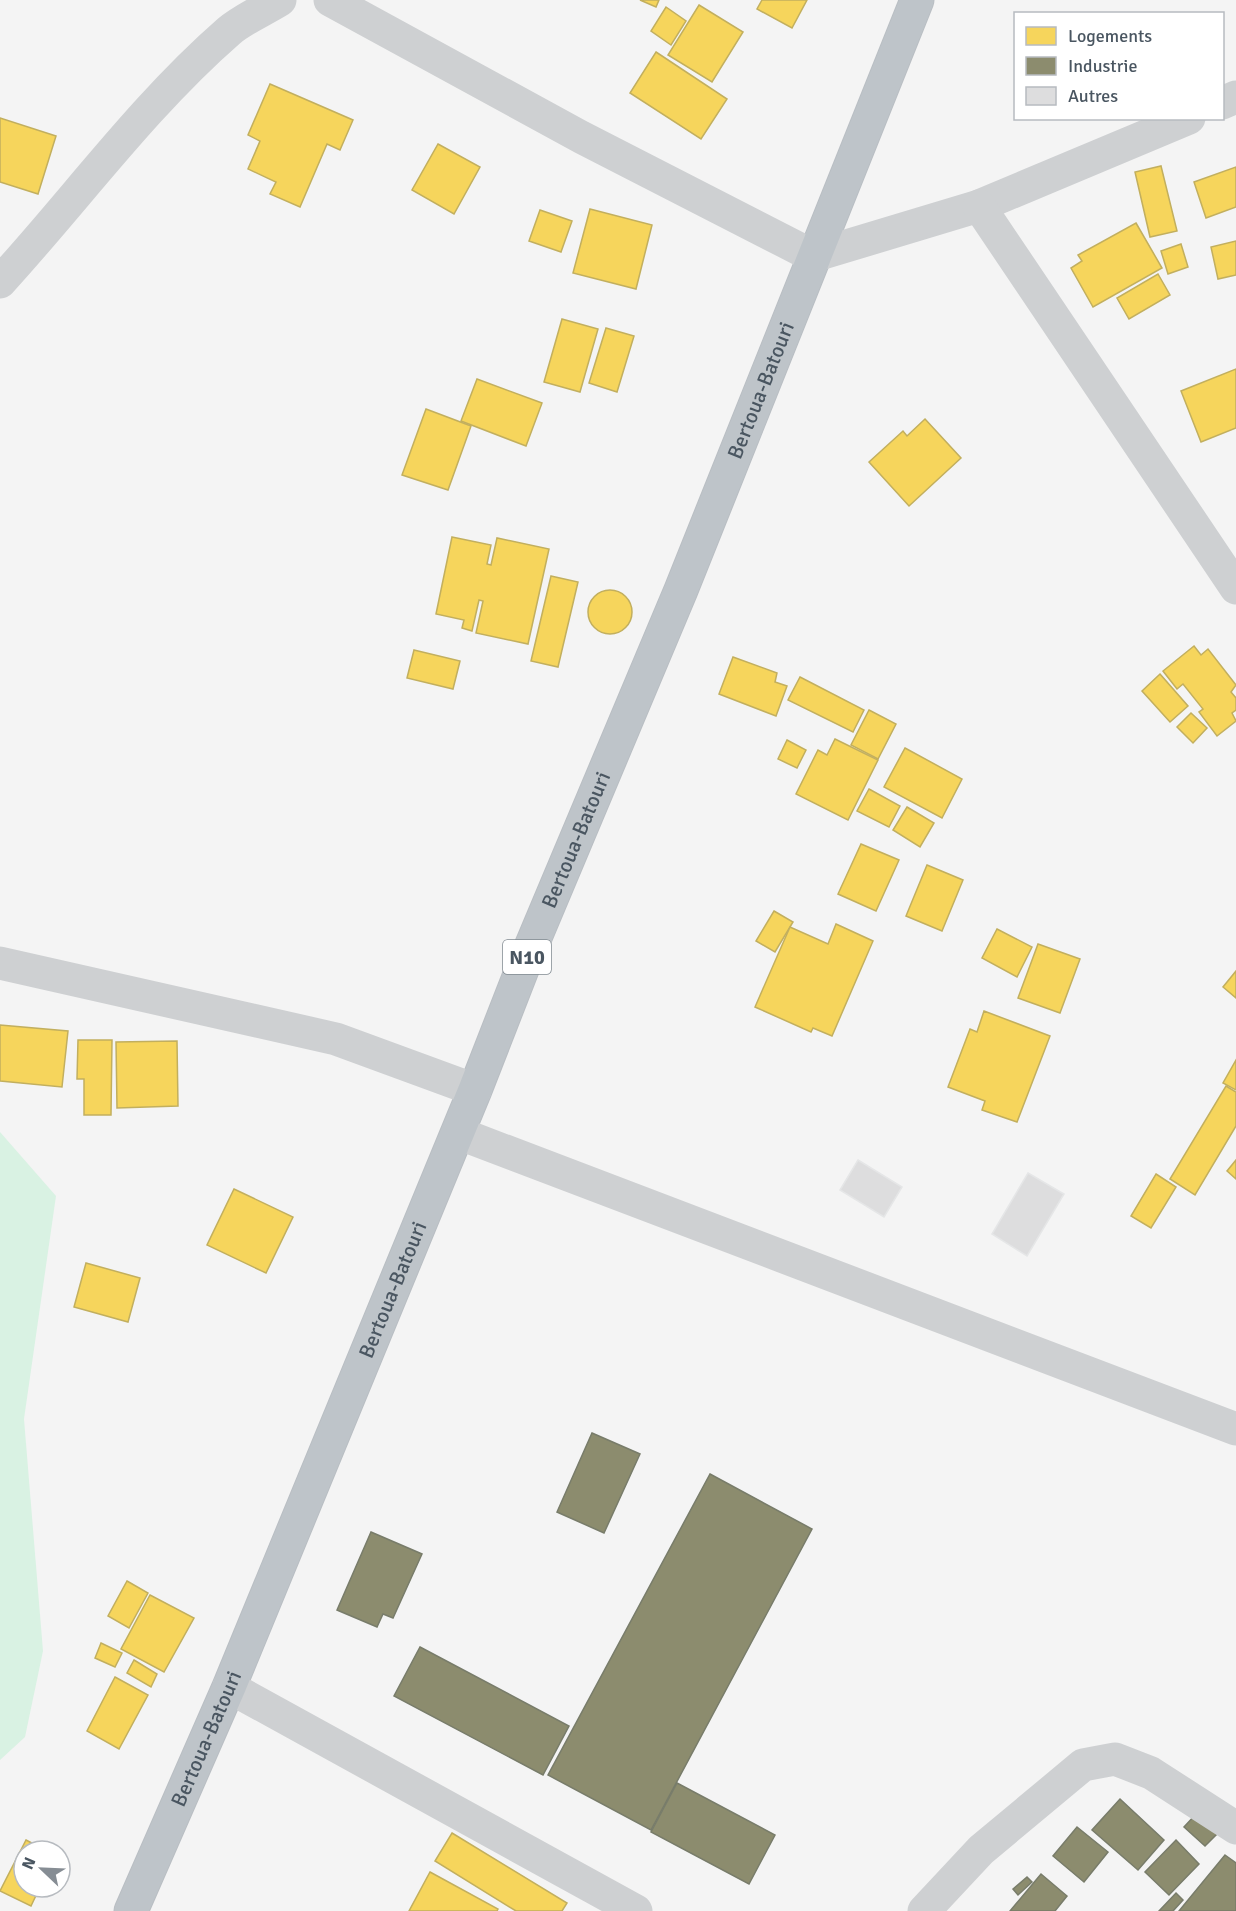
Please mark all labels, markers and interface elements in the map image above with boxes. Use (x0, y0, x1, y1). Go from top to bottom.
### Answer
legend (1014, 12, 1224, 120)
text: Logements (1068, 25, 1152, 47)
text: Industrie (1068, 55, 1138, 77)
text: Autres (1068, 85, 1118, 107)
street label: Bertoua-Batouri (722, 318, 800, 463)
street label: Bertoua-Batouri (536, 768, 616, 912)
road number: N10 (503, 940, 551, 974)
street label: Bertoua-Batouri (353, 1218, 432, 1362)
street label: Bertoua-Batouri (165, 1667, 247, 1811)
north arrow (12, 1839, 72, 1899)
text: N (18, 1854, 40, 1873)

